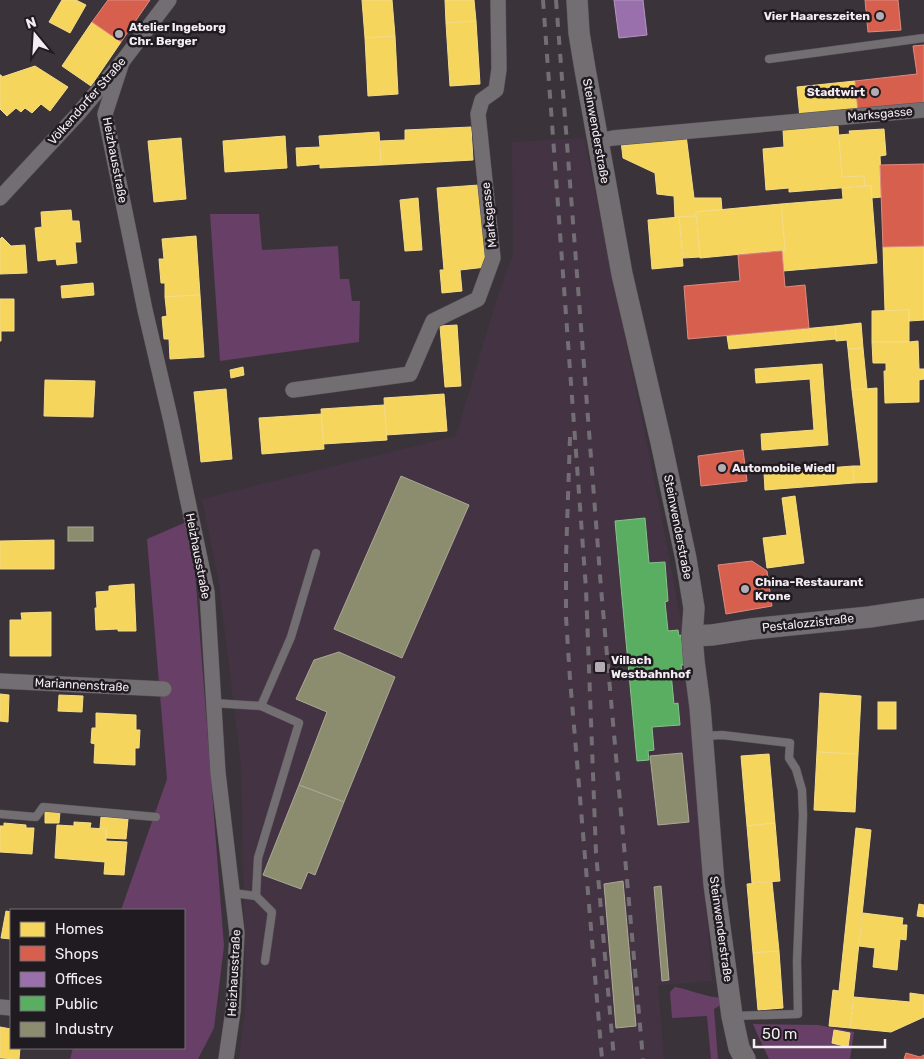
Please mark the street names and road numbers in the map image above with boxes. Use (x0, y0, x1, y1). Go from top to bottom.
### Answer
street label: Völkendorfer Straße (45, 54, 129, 147)
street label: Steinwenderstraße (580, 77, 612, 185)
street label: Marksgasse (847, 104, 914, 124)
street label: Heizhausstraße (100, 116, 130, 204)
street label: Marksgasse (479, 181, 499, 248)
street label: Steinwenderstraße (661, 473, 695, 581)
street label: Heizhausstraße (183, 512, 213, 600)
street label: Pestalozzistraße (761, 611, 855, 635)
street label: Mariannenstraße (34, 676, 130, 694)
street label: Steinwenderstraße (707, 875, 735, 983)
street label: Heizhausstraße (225, 929, 243, 1017)

